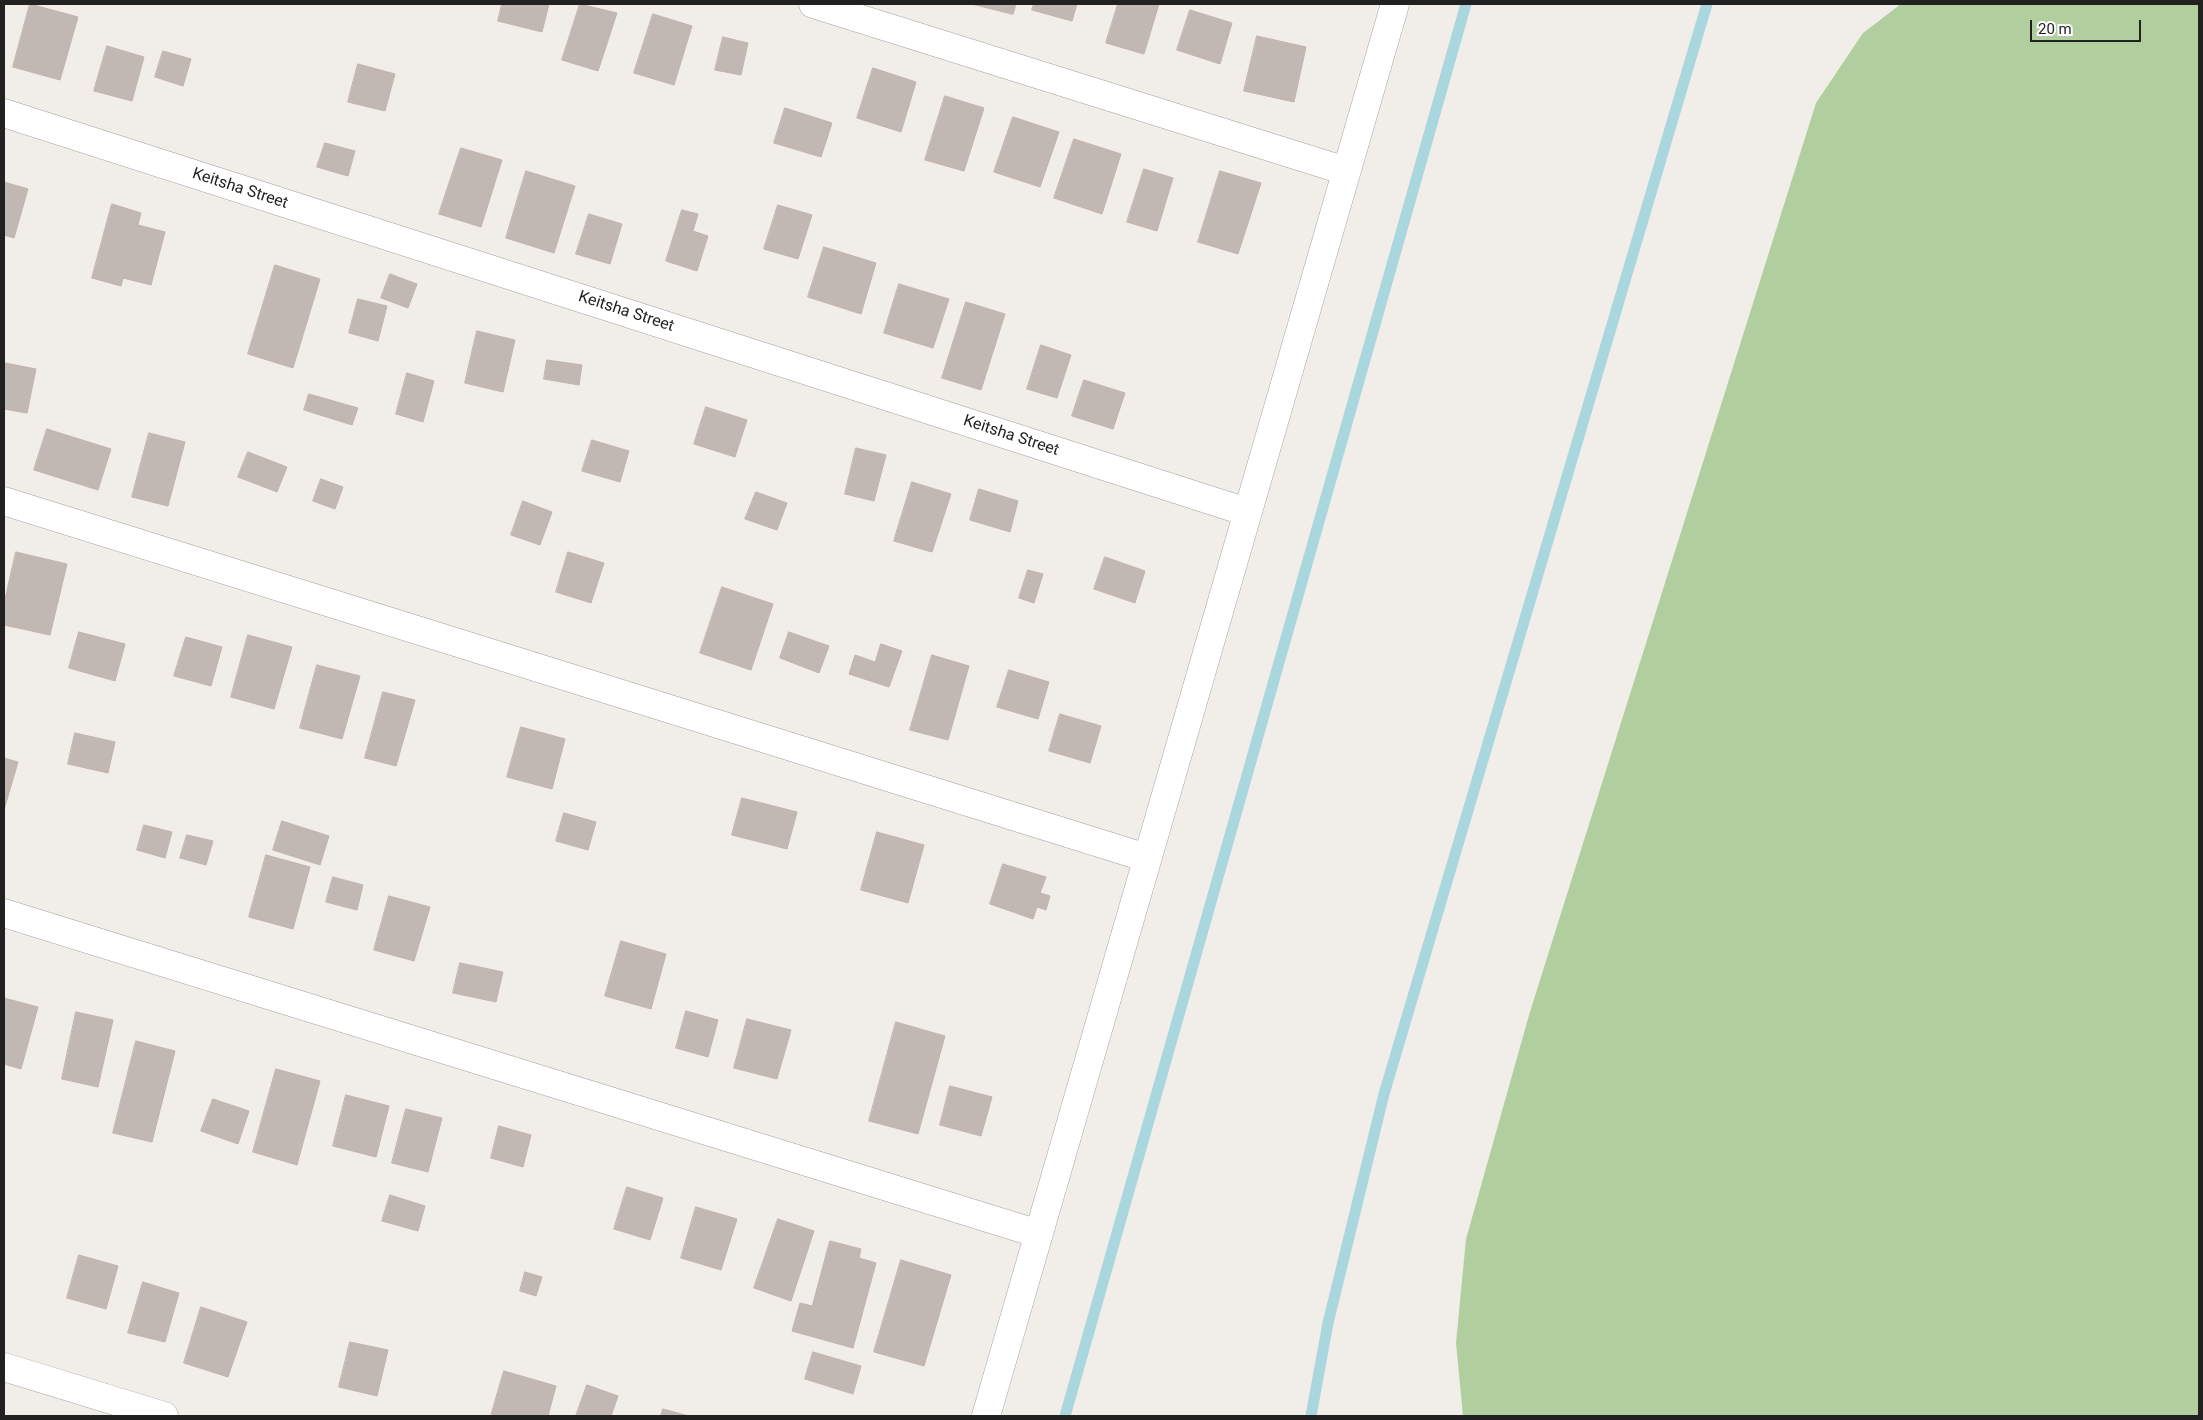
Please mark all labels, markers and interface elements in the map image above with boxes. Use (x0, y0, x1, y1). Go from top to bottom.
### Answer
scale bar (2033, 10, 2144, 42)
text: 20 m (2038, 20, 2072, 38)
street label: Keitsha Street (190, 165, 290, 213)
street label: Keitsha Street (576, 288, 676, 336)
street label: Keitsha Street (961, 412, 1061, 460)

